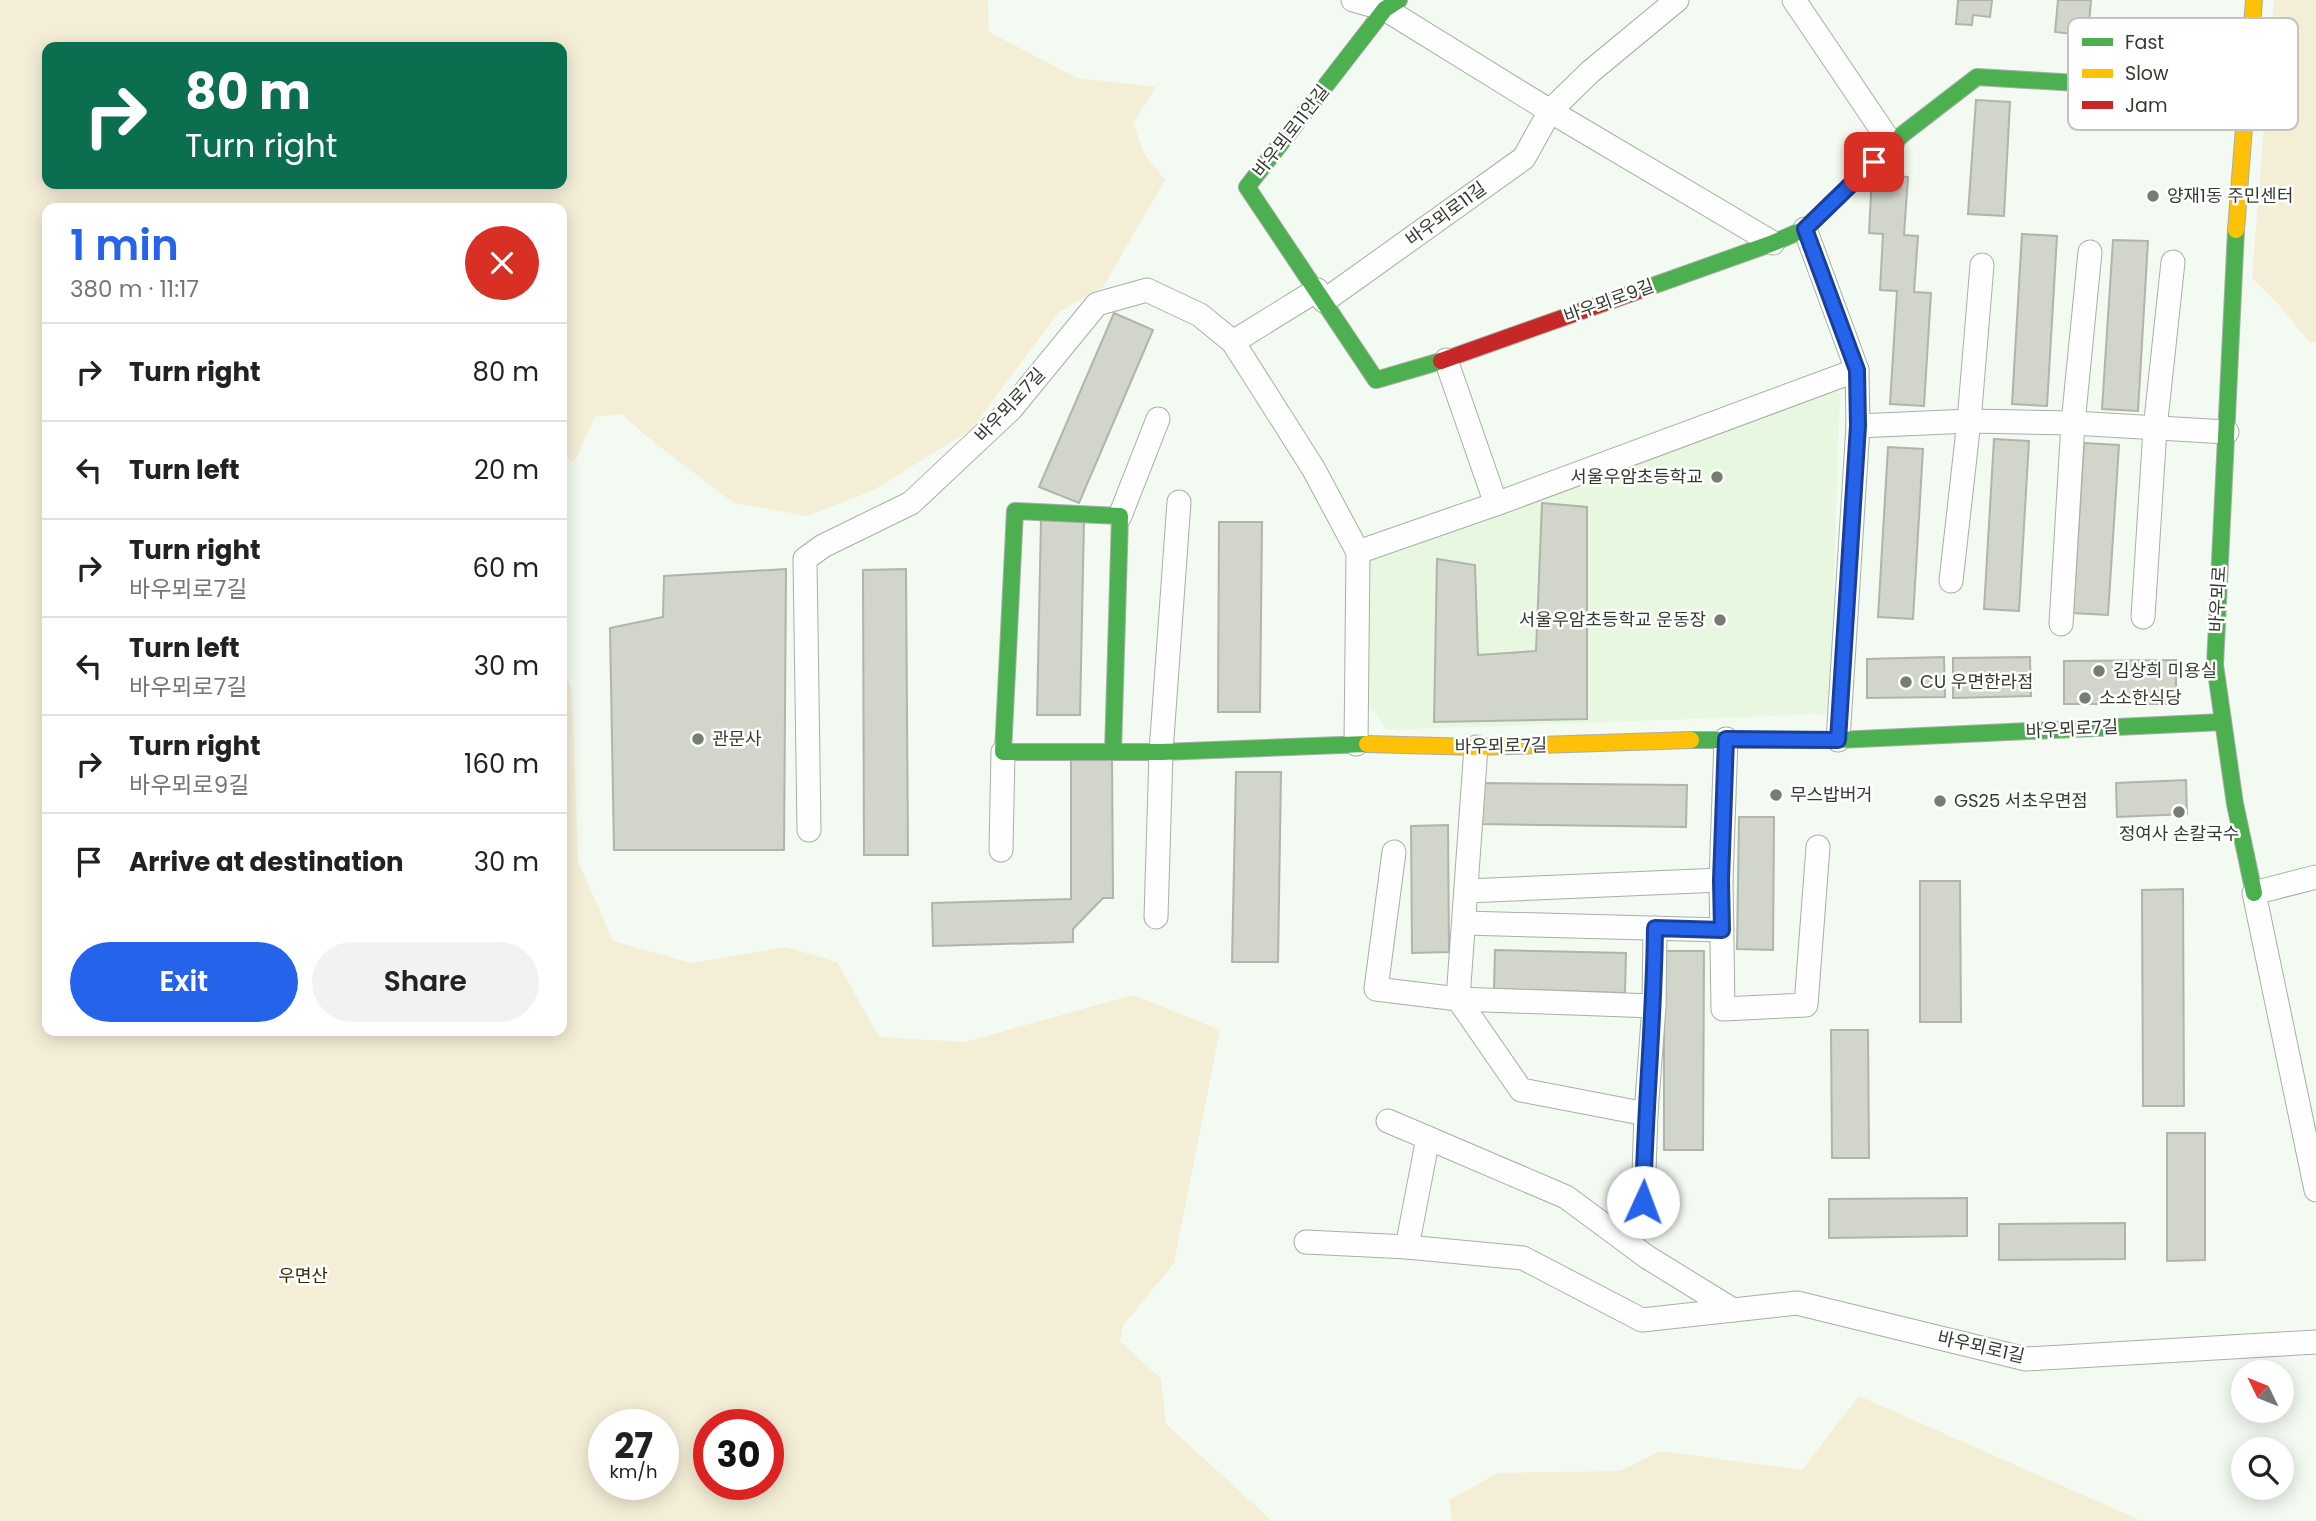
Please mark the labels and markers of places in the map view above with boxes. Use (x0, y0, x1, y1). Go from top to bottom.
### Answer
pin (1844, 132, 1904, 192)
place label: 양재1동 주민센터 (2167, 183, 2294, 208)
marker: 양재1동 주민센터 (2145, 188, 2161, 204)
place label: 서울우암초등학교 (1571, 464, 1703, 489)
marker: 서울우암초등학교 (1709, 469, 1725, 485)
place label: 서울우암초등학교 운동장 (1519, 607, 1706, 632)
marker: 서울우암초등학교 운동장 (1712, 612, 1728, 628)
place label: 김상희 미용실 (2113, 658, 2217, 683)
marker: 김상희 미용실 (2091, 663, 2107, 679)
place label: CU 우면한라점 (1920, 669, 2034, 694)
marker: CU 우면한라점 (1898, 674, 1914, 690)
place label: 소소한식당 (2099, 685, 2182, 710)
marker: 소소한식당 (2077, 690, 2093, 706)
place label: 관문사 (712, 726, 762, 751)
marker: 관문사 (690, 731, 706, 747)
place label: 무스밥버거 (1790, 782, 1873, 807)
marker: 무스밥버거 (1768, 787, 1784, 803)
place label: GS25 서초우면점 (1954, 788, 2088, 813)
marker: GS25 서초우면점 (1932, 793, 1948, 809)
marker: 정여사 손칼국수 (2171, 804, 2187, 820)
place label: 정여사 손칼국수 (2119, 821, 2239, 846)

